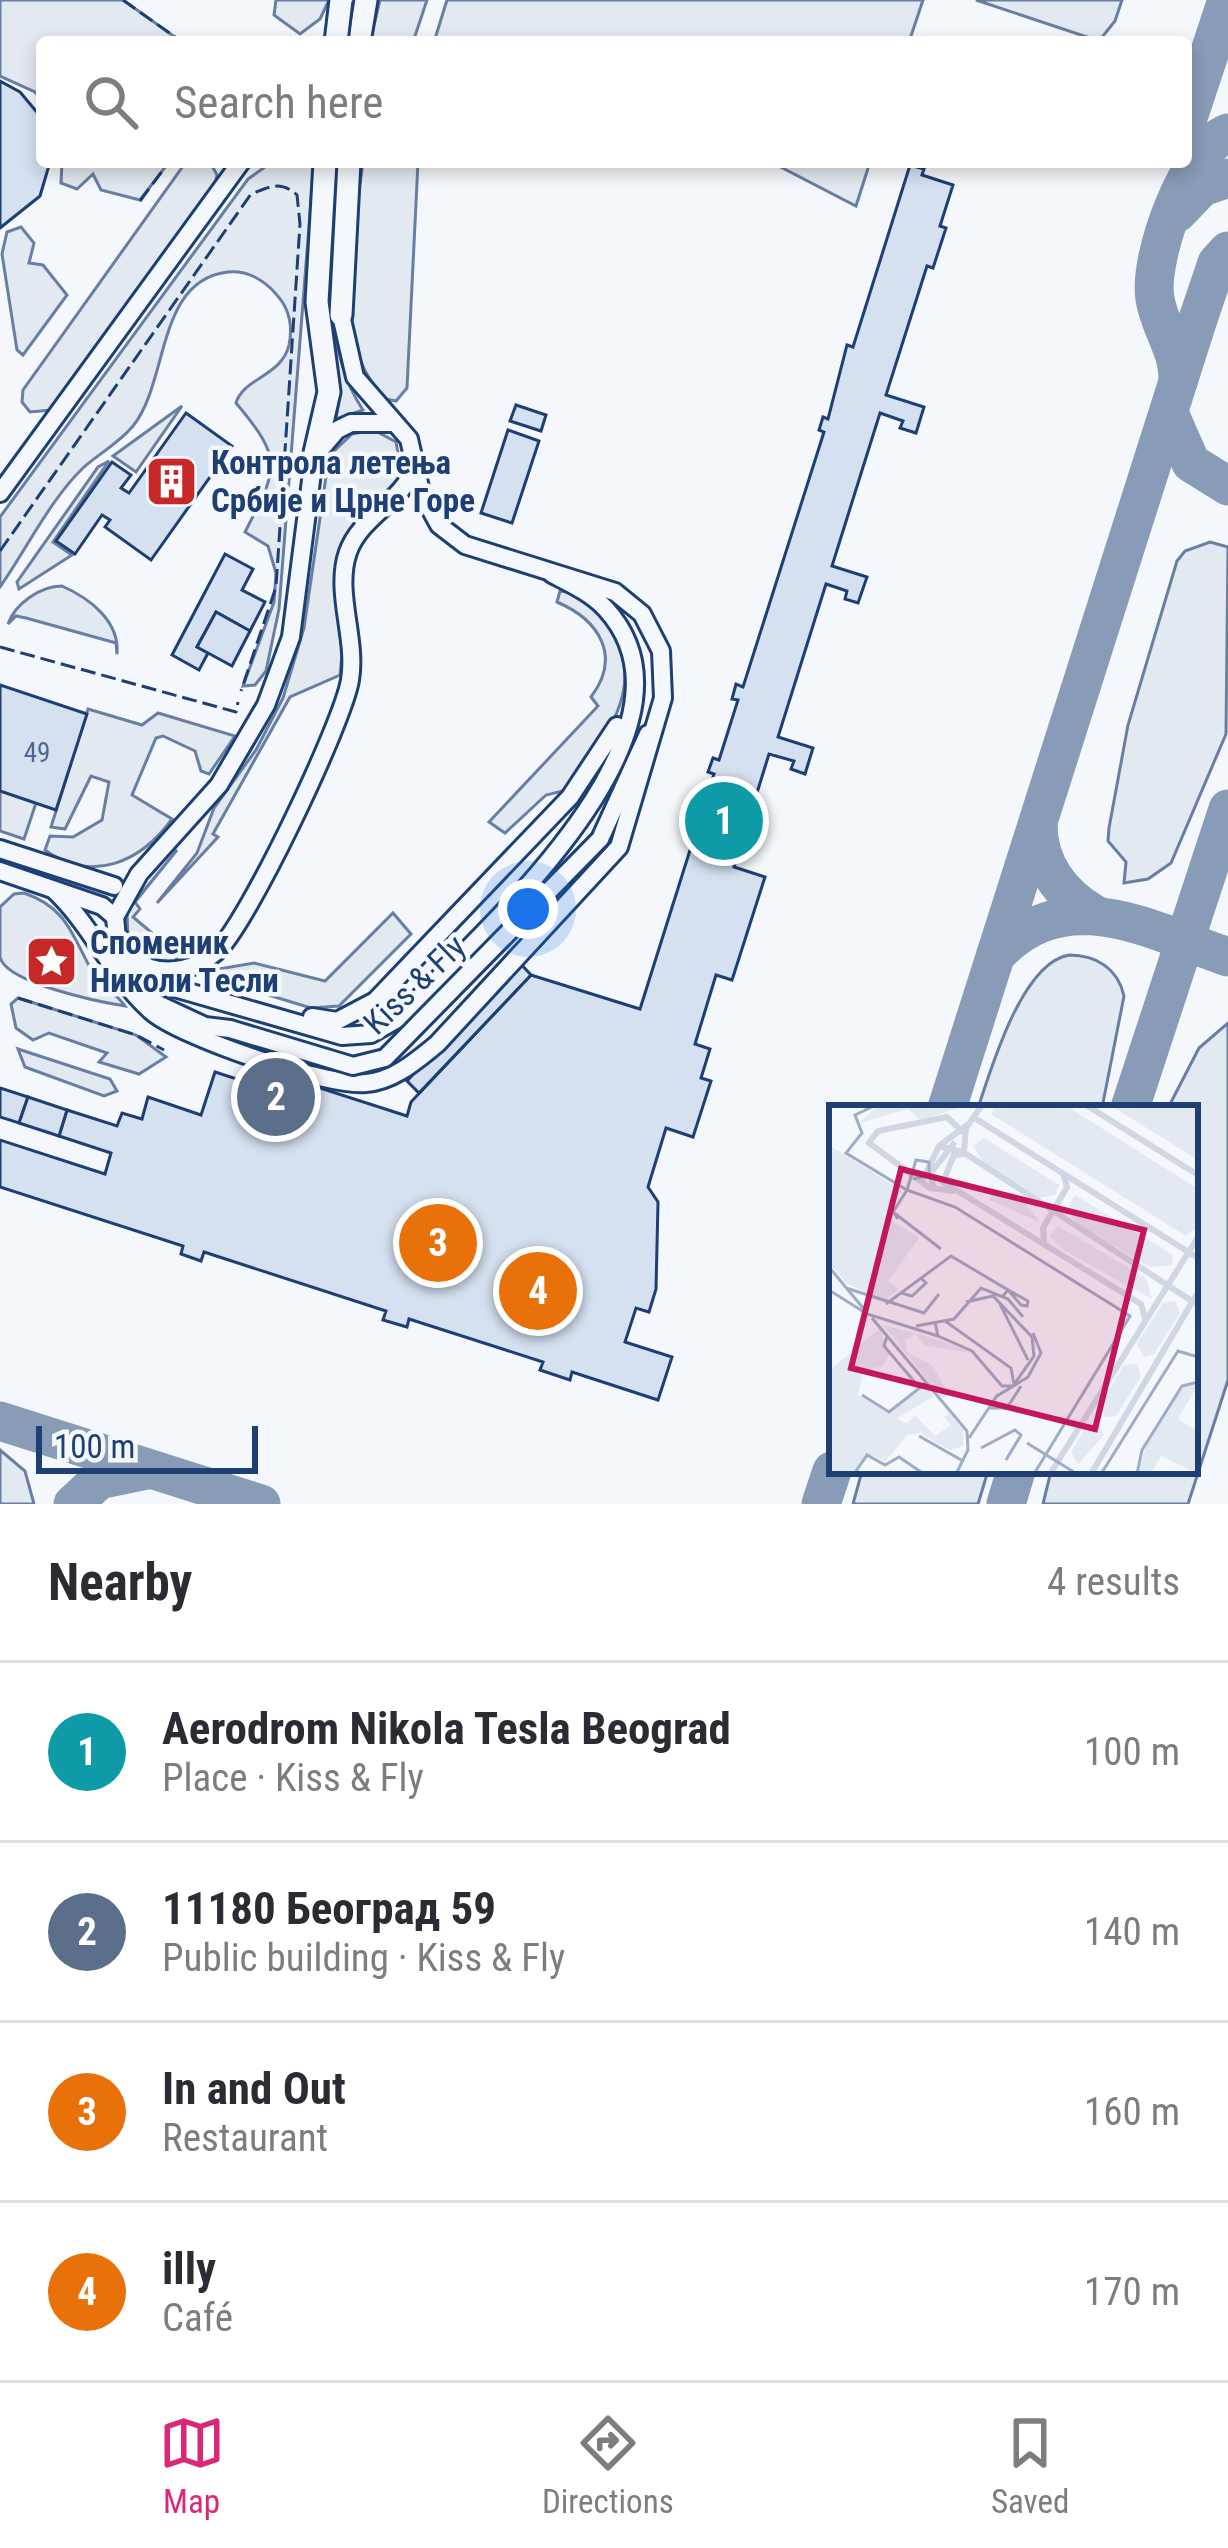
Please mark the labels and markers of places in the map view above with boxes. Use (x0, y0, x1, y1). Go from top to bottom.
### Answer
place label: Контрола летења Србије и Црне Горе (211, 443, 475, 520)
building icon: Контрола летења Србије и Црне Горе (144, 453, 200, 509)
pin: 1 (685, 776, 763, 866)
place label: Споменик Николи Тесли (90, 923, 279, 1000)
place icon: Споменик Николи Тесли (23, 933, 79, 989)
pin: 2 (237, 1052, 315, 1142)
pin: 3 (399, 1198, 477, 1288)
pin: 4 (499, 1246, 577, 1336)

